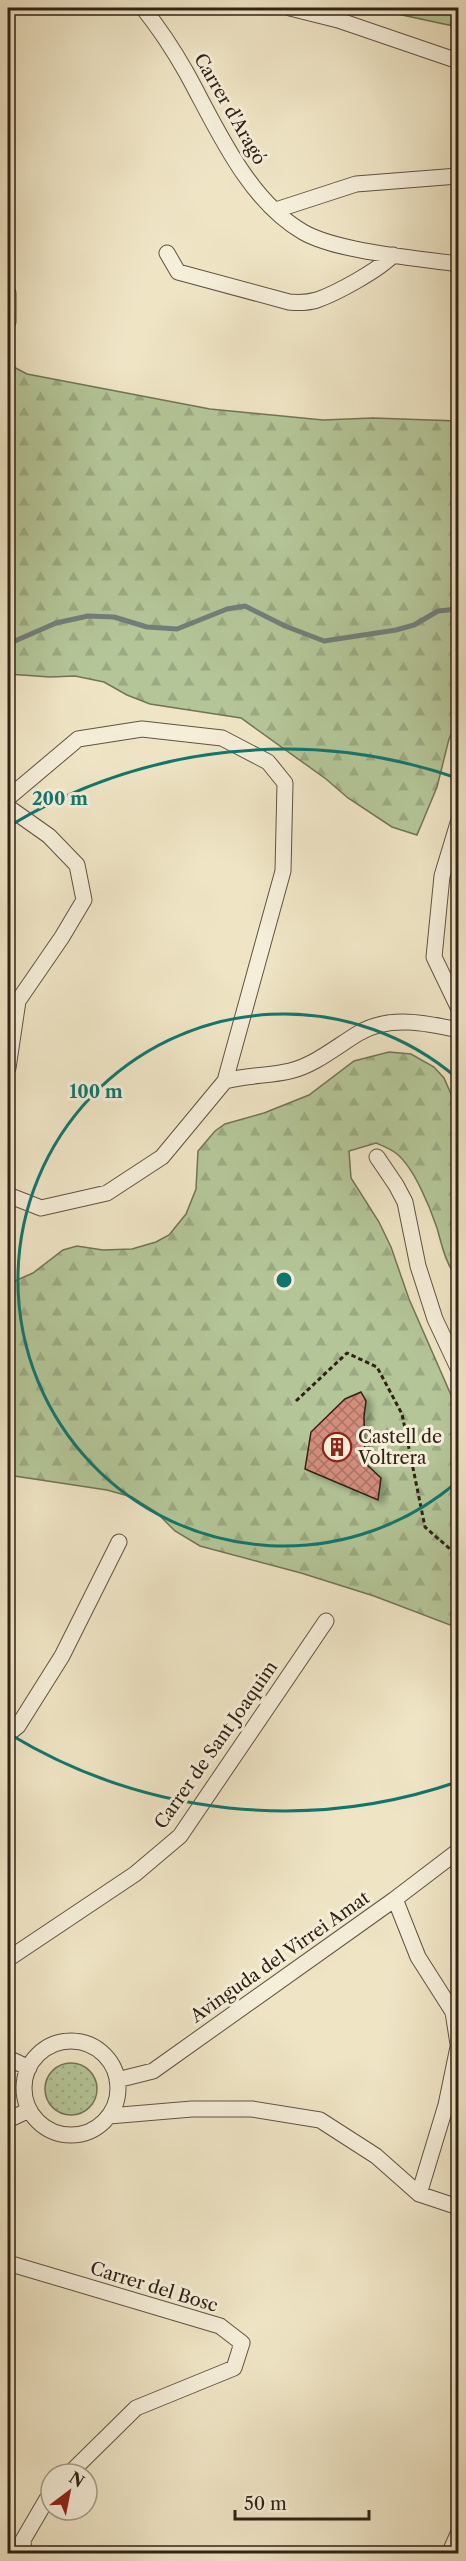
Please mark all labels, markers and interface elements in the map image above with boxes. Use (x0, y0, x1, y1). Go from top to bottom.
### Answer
street label: Carrer d'Aragó (189, 49, 271, 169)
text: 200 m (32, 788, 88, 810)
text: 100 m (69, 1081, 123, 1103)
centre of rings (274, 1270, 294, 1290)
place label: Castell de Voltrera (357, 1426, 442, 1469)
building icon: Castell de Voltrera (321, 1431, 353, 1463)
street label: Carrer de Sant Joaquim (150, 1657, 282, 1833)
street label: Avinguda del Virrei Amat (185, 1886, 374, 2028)
street label: Carrer del Bosc (87, 2257, 221, 2317)
north arrow (39, 2462, 99, 2522)
text: N (66, 2467, 88, 2491)
scale bar (235, 2483, 368, 2521)
text: 50 m (244, 2493, 287, 2515)

